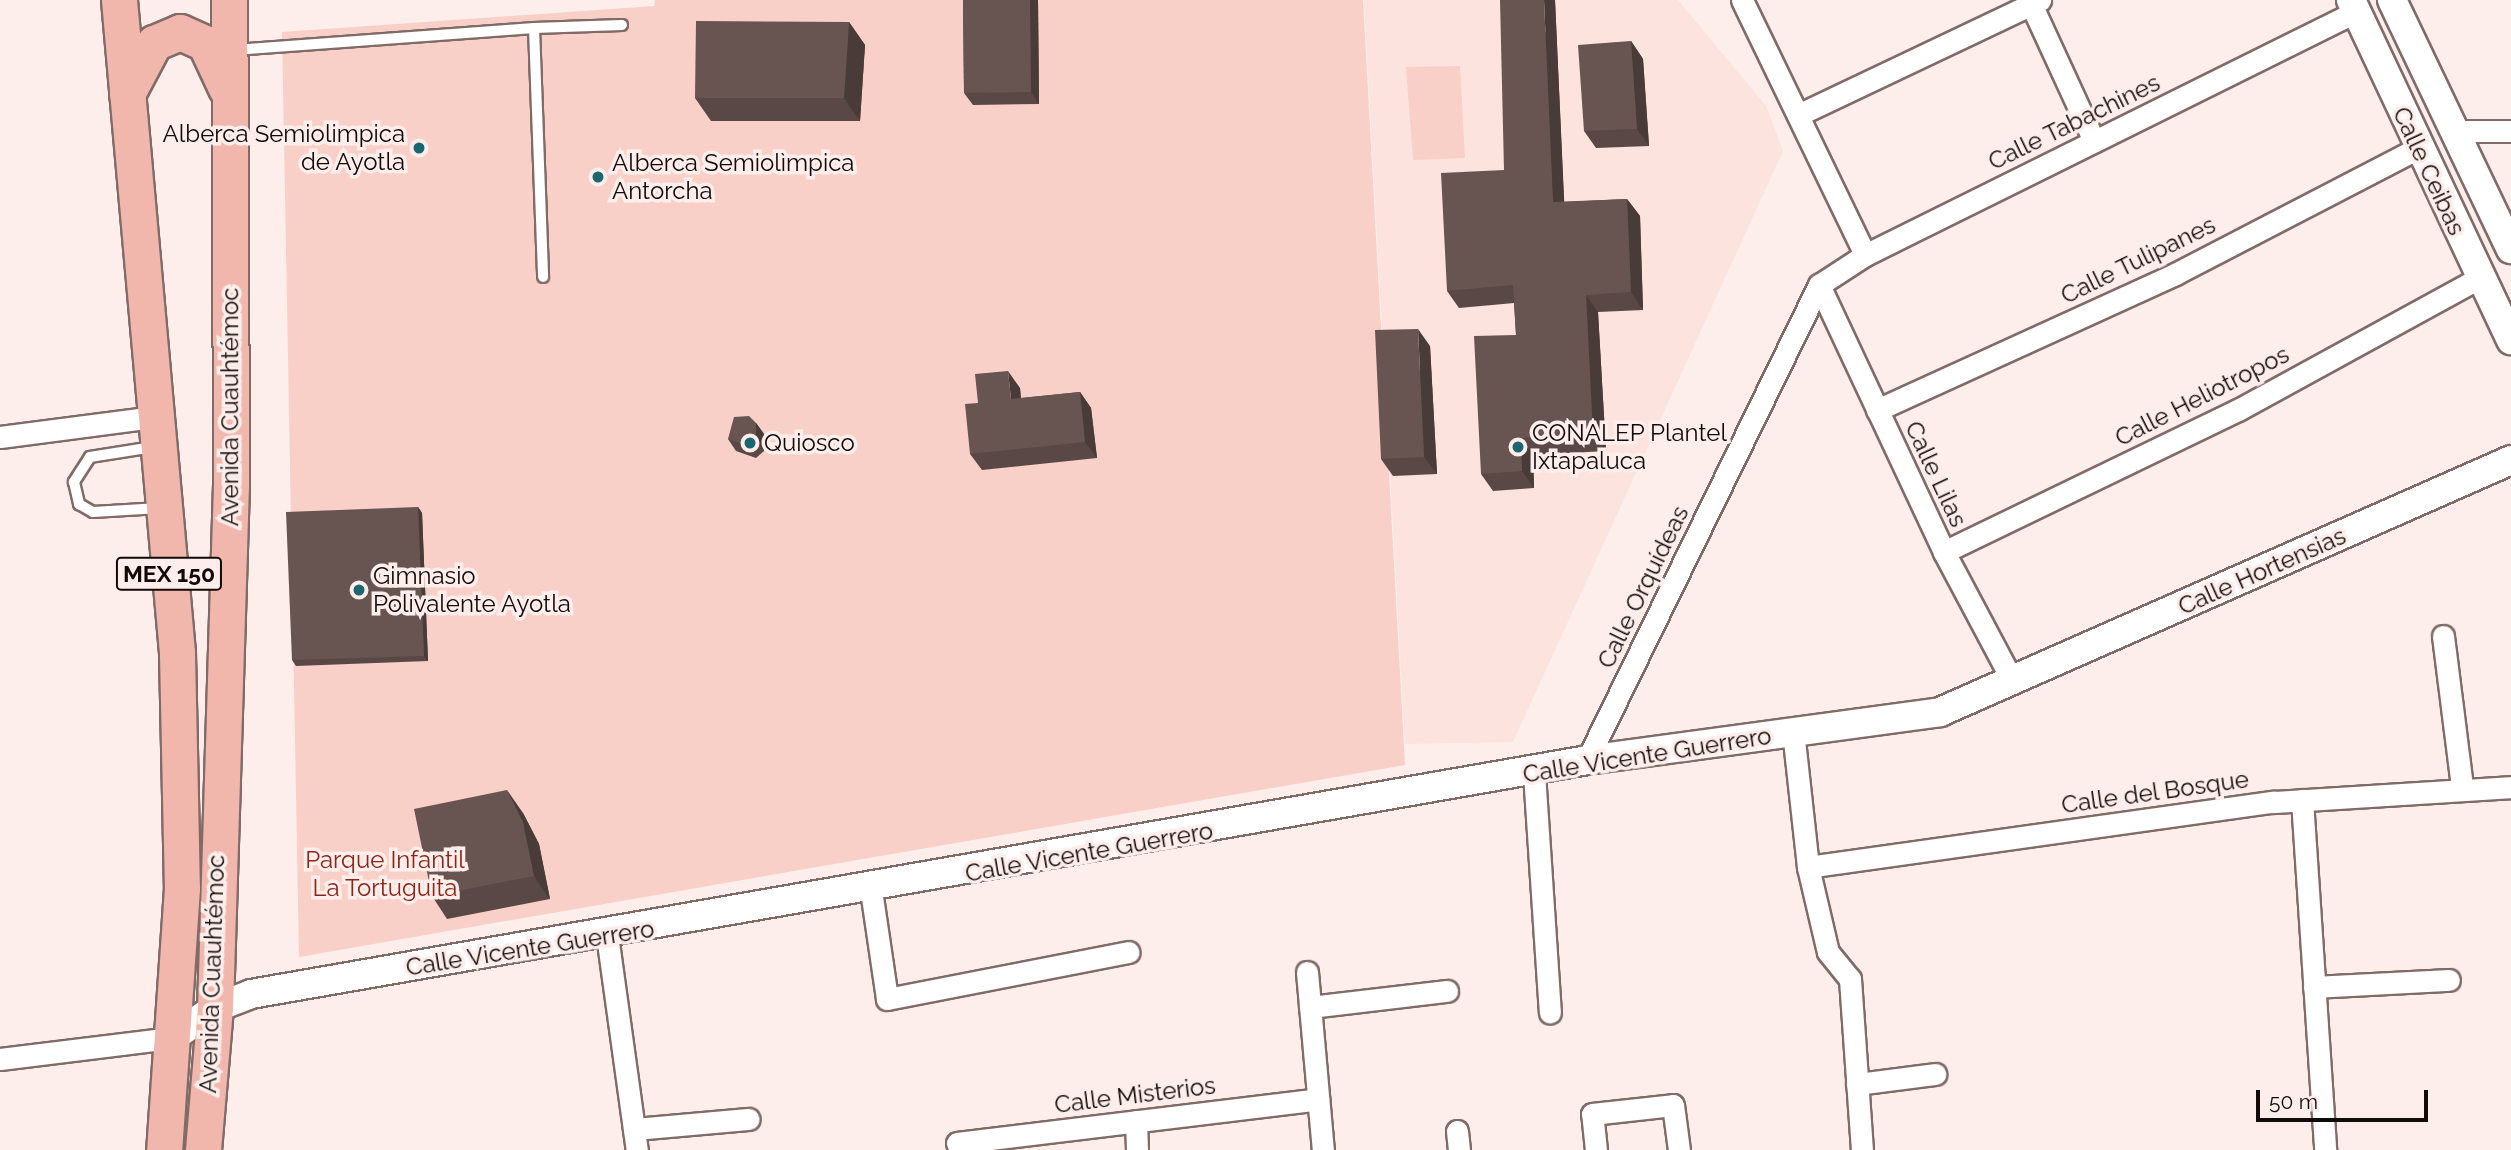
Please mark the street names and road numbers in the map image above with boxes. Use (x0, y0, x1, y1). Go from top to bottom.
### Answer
street label: Calle Tabachines (1983, 68, 2165, 176)
street label: Calle Ceibas (2387, 102, 2471, 240)
street label: Calle Tulipanes (2056, 210, 2220, 310)
street label: Avenida Cuauhtémoc (216, 288, 244, 526)
street label: Calle Heliotropos (2110, 340, 2294, 452)
street label: Calle Lilas (1899, 417, 1973, 531)
street label: Calle Orquídeas (1591, 501, 1695, 673)
street label: Calle Hortensias (2174, 521, 2350, 621)
road number: MEX 150 (115, 554, 223, 594)
street label: Calle Vicente Guerrero (1520, 721, 1774, 789)
street label: Calle del Bosque (2059, 765, 2251, 819)
street label: Calle Vicente Guerrero (963, 816, 1215, 888)
street label: Avenida Cuauhtémoc (193, 854, 231, 1094)
street label: Calle Vicente Guerrero (403, 914, 657, 982)
street label: Calle Misterios (1053, 1071, 1217, 1119)

